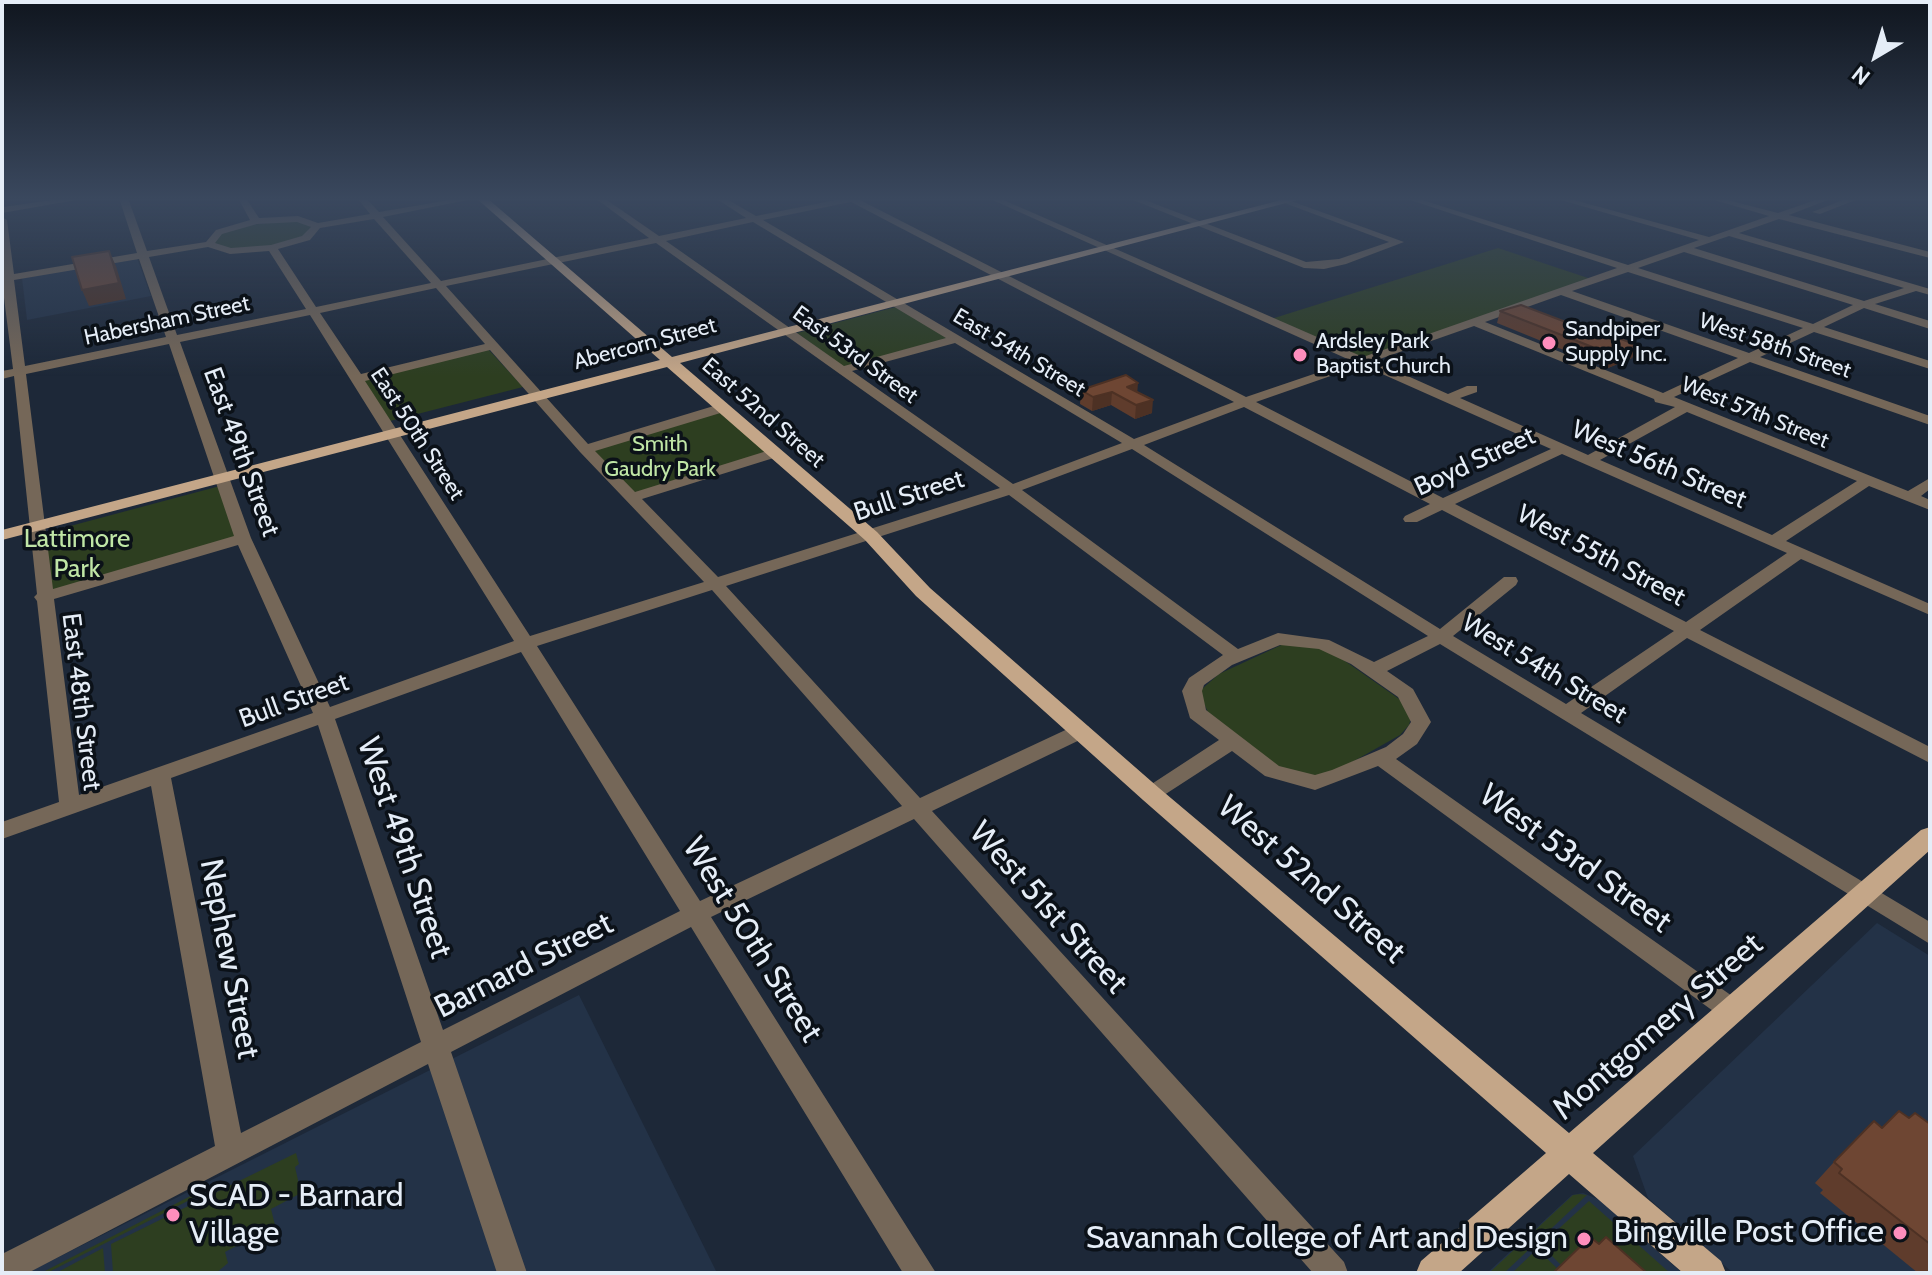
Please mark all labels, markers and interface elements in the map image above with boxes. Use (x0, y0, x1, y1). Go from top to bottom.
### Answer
north arrow (1836, 16, 1916, 96)
text: N (1846, 60, 1875, 91)
street label: Habersham Street (82, 291, 252, 351)
street label: East 53rd Street (787, 301, 923, 409)
street label: East 54th Street (948, 303, 1090, 403)
street label: West 58th Street (1696, 308, 1854, 384)
street label: Abercorn Street (571, 312, 719, 376)
place label: Sandpiper Supply Inc. (1565, 317, 1667, 368)
place label: Ardsley Park Baptist Church (1316, 329, 1451, 380)
marker: Sandpiper Supply Inc. (1540, 334, 1558, 352)
marker: Ardsley Park Baptist Church (1291, 346, 1309, 364)
street label: East 52nd Street (696, 353, 830, 473)
street label: East 49th Street (196, 363, 286, 541)
street label: East 50th Street (364, 363, 470, 505)
street label: West 57th Street (1678, 371, 1832, 455)
street label: West 56th Street (1567, 414, 1751, 516)
street label: Boyd Street (1410, 420, 1540, 504)
park label: Smith Gaudry Park (604, 432, 716, 484)
street label: Bull Street (850, 464, 968, 528)
street label: West 55th Street (1512, 499, 1690, 613)
park label: Lattimore Park (24, 523, 130, 584)
street label: West 54th Street (1456, 608, 1632, 730)
street label: East 48th Street (55, 611, 107, 793)
street label: Bull Street (235, 667, 353, 735)
street label: West 49th Street (348, 733, 460, 963)
street label: West 53rd Street (1471, 776, 1679, 942)
street label: West 52nd Street (1209, 788, 1413, 972)
street label: West 51st Street (961, 814, 1135, 1002)
street label: West 50th Street (674, 831, 830, 1049)
street label: Nephew Street (191, 856, 267, 1062)
street label: Barnard Street (429, 905, 619, 1027)
street label: Montgomery Street (1545, 925, 1771, 1129)
place label: SCAD - Barnard Village (189, 1178, 404, 1253)
marker: SCAD - Barnard Village (164, 1206, 182, 1224)
place label: Bingville Post Office (1614, 1214, 1884, 1252)
place label: Savannah College of Art and Design (1086, 1220, 1568, 1258)
marker: Bingville Post Office (1891, 1224, 1909, 1242)
marker: Savannah College of Art and Design (1575, 1230, 1593, 1248)

